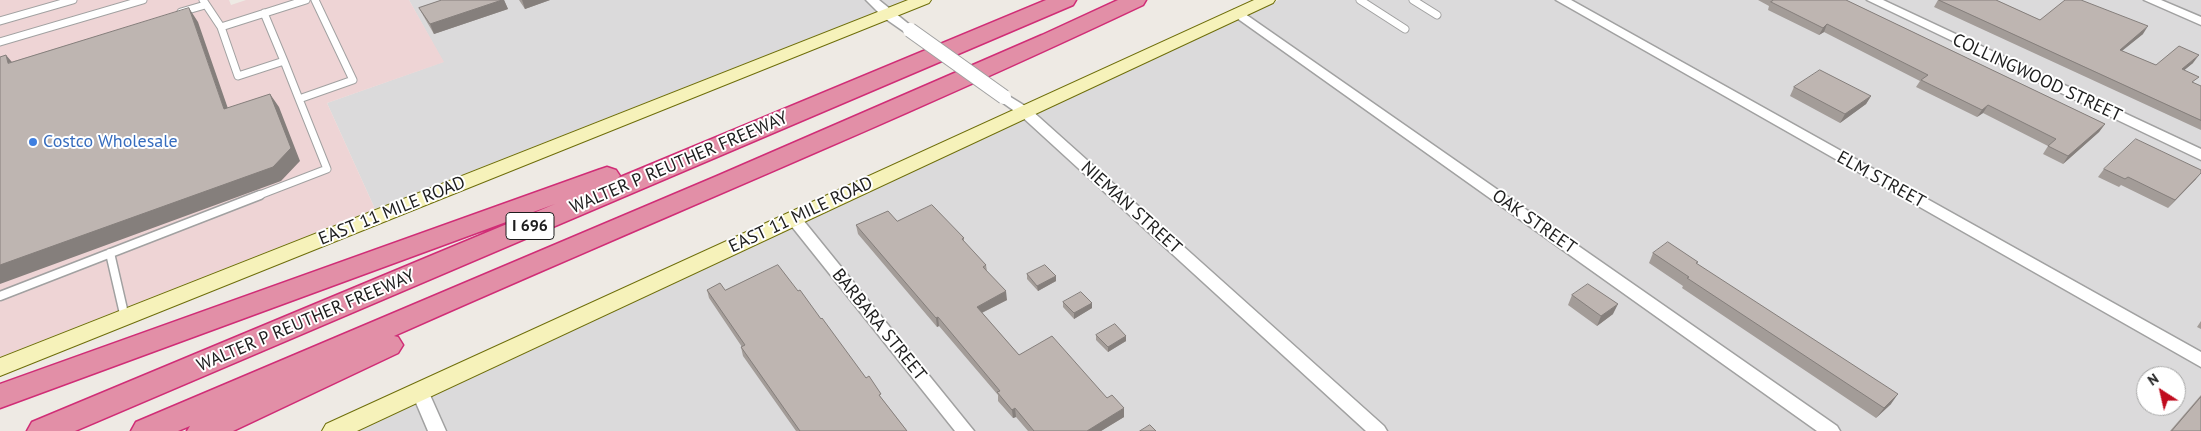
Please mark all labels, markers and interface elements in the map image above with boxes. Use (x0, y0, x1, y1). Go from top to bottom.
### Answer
street label: COLLINGWOOD STREET (1949, 29, 2125, 127)
street label: WALTER P REUTHER FREEWAY (567, 107, 791, 219)
place label: Costco Wholesale (43, 131, 178, 153)
marker: Costco Wholesale (27, 136, 39, 148)
street label: ELM STREET (1833, 147, 1929, 213)
street label: NIEMAN STREET (1076, 157, 1186, 259)
street label: EAST 11 MILE ROAD (316, 172, 468, 250)
street label: EAST 11 MILE ROAD (726, 172, 876, 258)
street label: OAK STREET (1488, 185, 1580, 259)
road number: I 696 (506, 212, 554, 240)
street label: WALTER P REUTHER FREEWAY (194, 265, 418, 377)
street label: BARBARA STREET (827, 265, 931, 385)
north arrow (2136, 366, 2186, 416)
text: N (2144, 370, 2162, 390)

